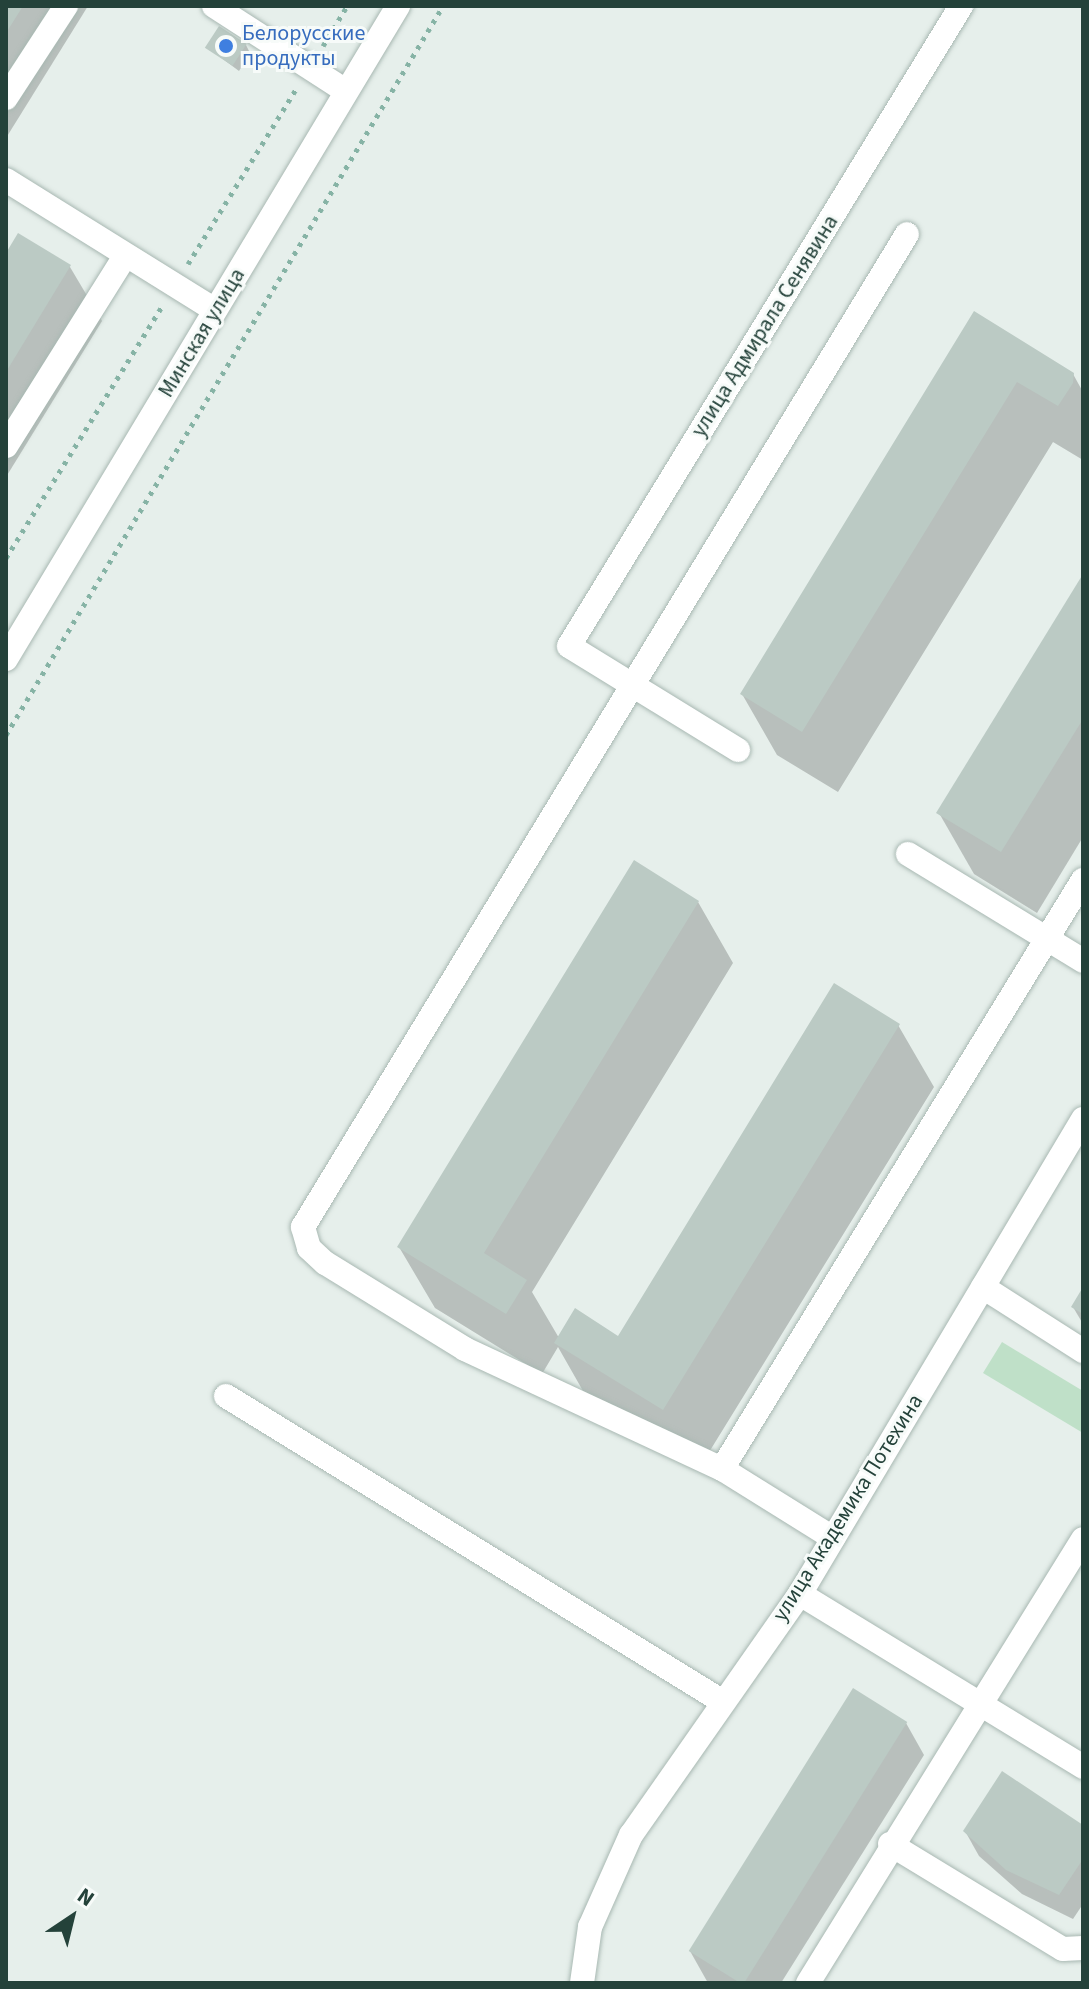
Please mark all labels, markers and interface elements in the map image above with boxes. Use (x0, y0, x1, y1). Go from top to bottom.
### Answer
place label: Белорусские продукты (242, 20, 365, 72)
marker: Белорусские продукты (217, 37, 235, 55)
street label: улица Адмирала Сенявина (686, 210, 844, 442)
street label: Минская улица (153, 264, 251, 402)
street label: улица Академика Потехина (767, 1390, 929, 1626)
north arrow (32, 1877, 112, 1957)
text: N (71, 1880, 101, 1915)

